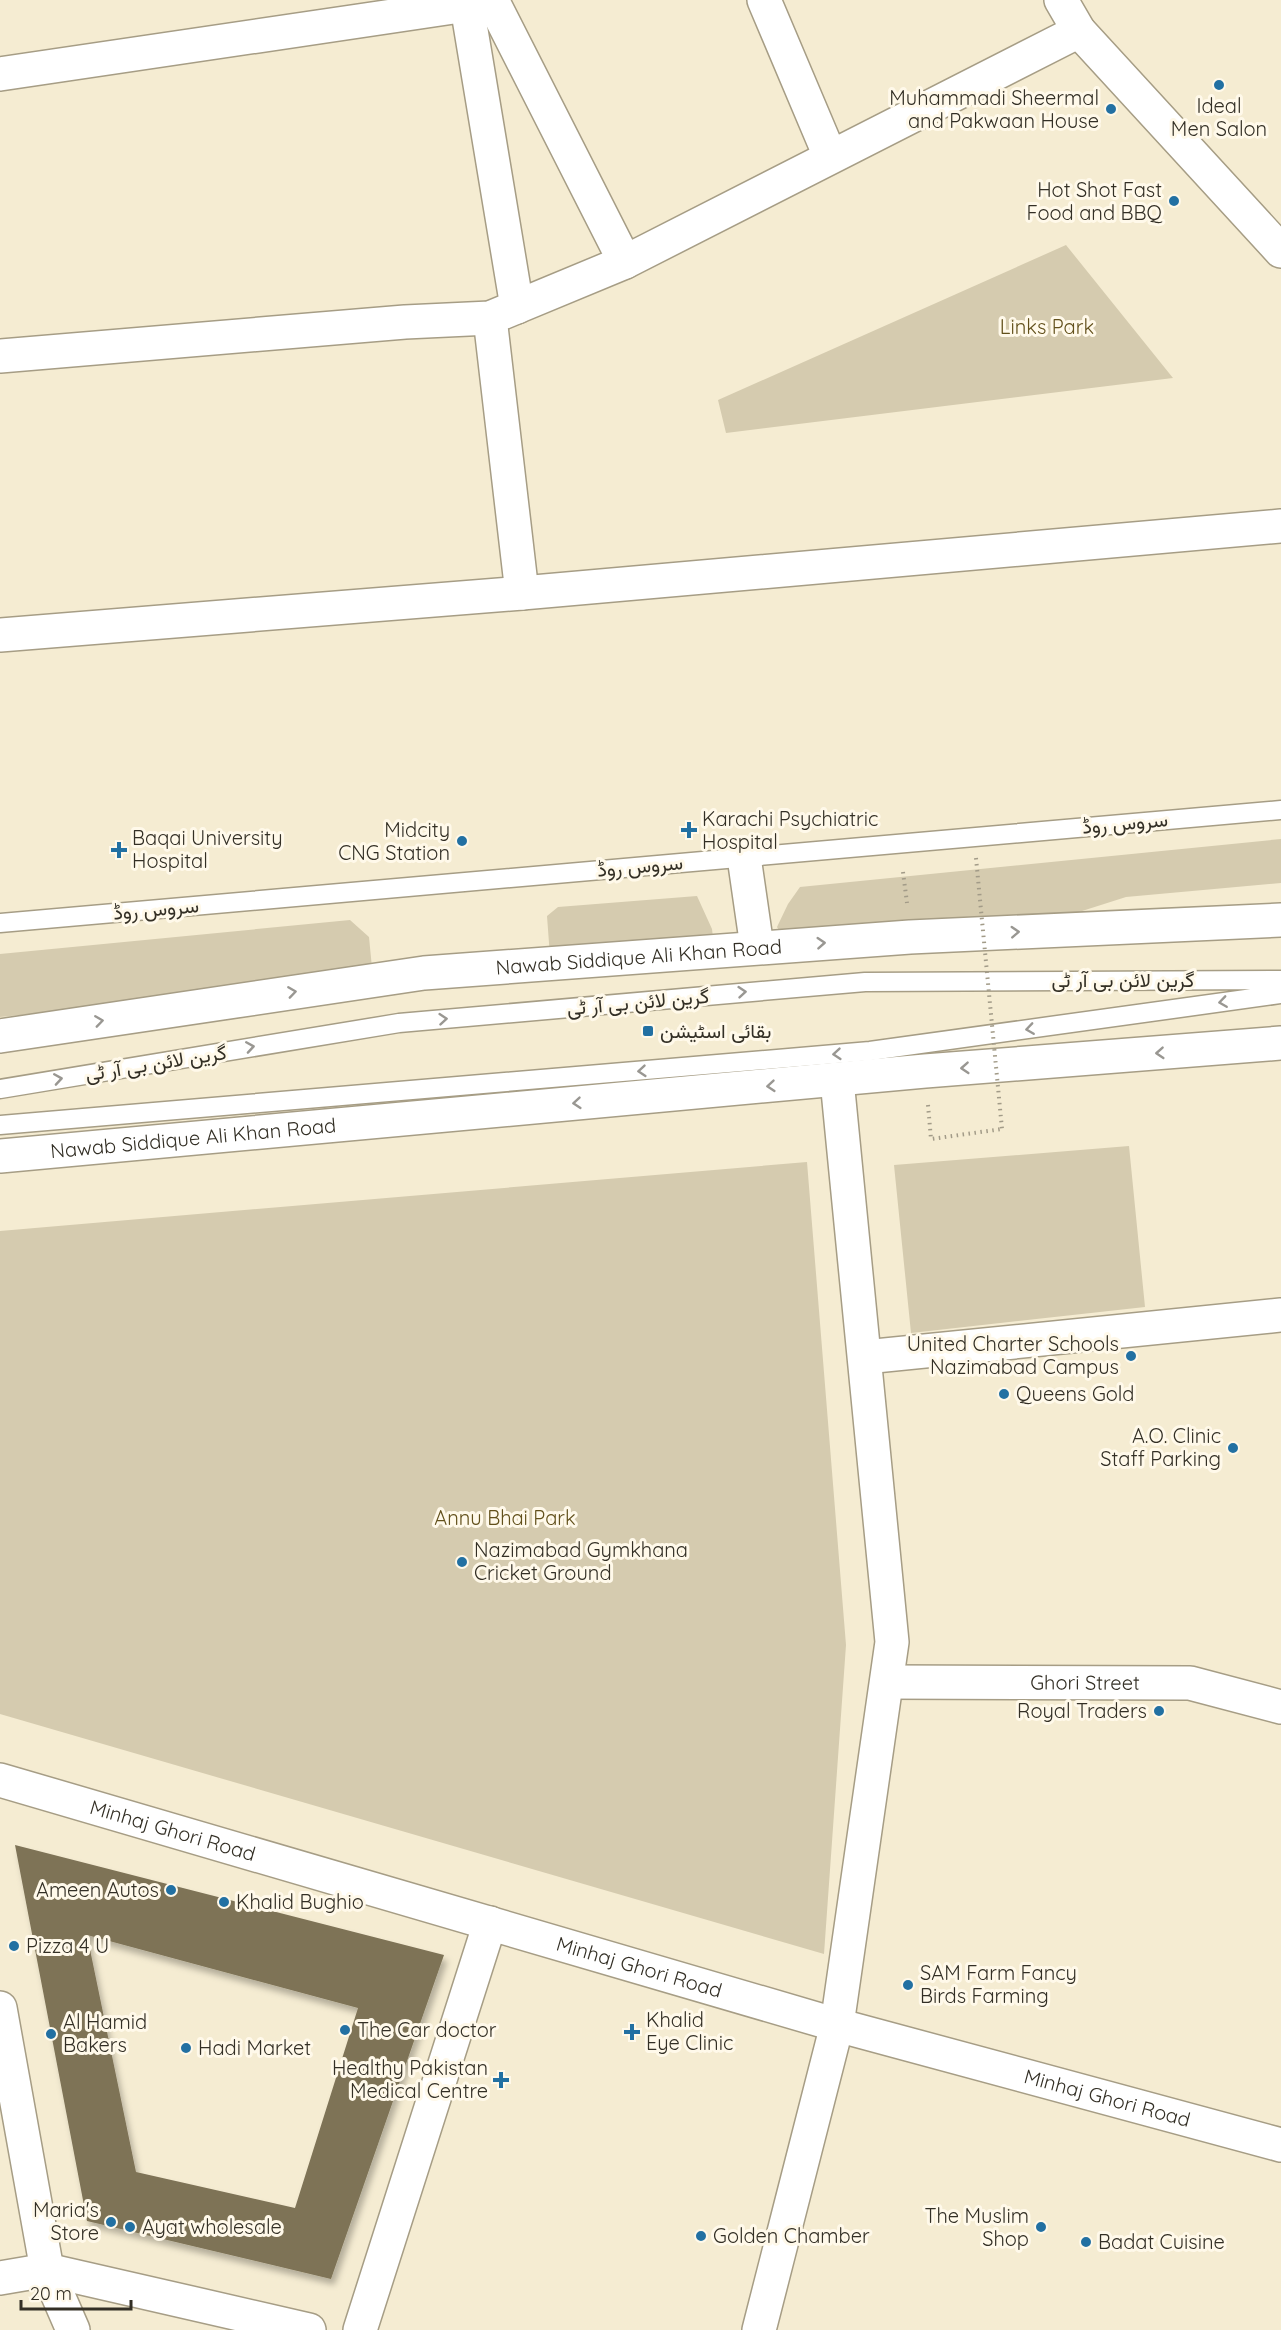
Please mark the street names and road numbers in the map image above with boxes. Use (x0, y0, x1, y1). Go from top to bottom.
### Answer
street label: سروس روڈ (1081, 806, 1169, 840)
street label: سروس روڈ (596, 849, 684, 883)
street label: سروس روڈ (112, 892, 200, 926)
street label: Nawab Siddique Ali Khan Road (495, 934, 783, 980)
street label: گرین لائن بی آر ٹی (1052, 967, 1195, 993)
street label: گرین لائن بی آر ٹی (566, 983, 710, 1021)
street label: گرین لائن بی آر ٹی (83, 1039, 229, 1087)
street label: Nawab Siddique Ali Khan Road (49, 1112, 337, 1163)
street label: Ghori Street (1030, 1669, 1140, 1695)
street label: Minhaj Ghori Road (87, 1794, 259, 1866)
street label: Minhaj Ghori Road (554, 1931, 725, 2003)
street label: Minhaj Ghori Road (1021, 2063, 1193, 2132)

